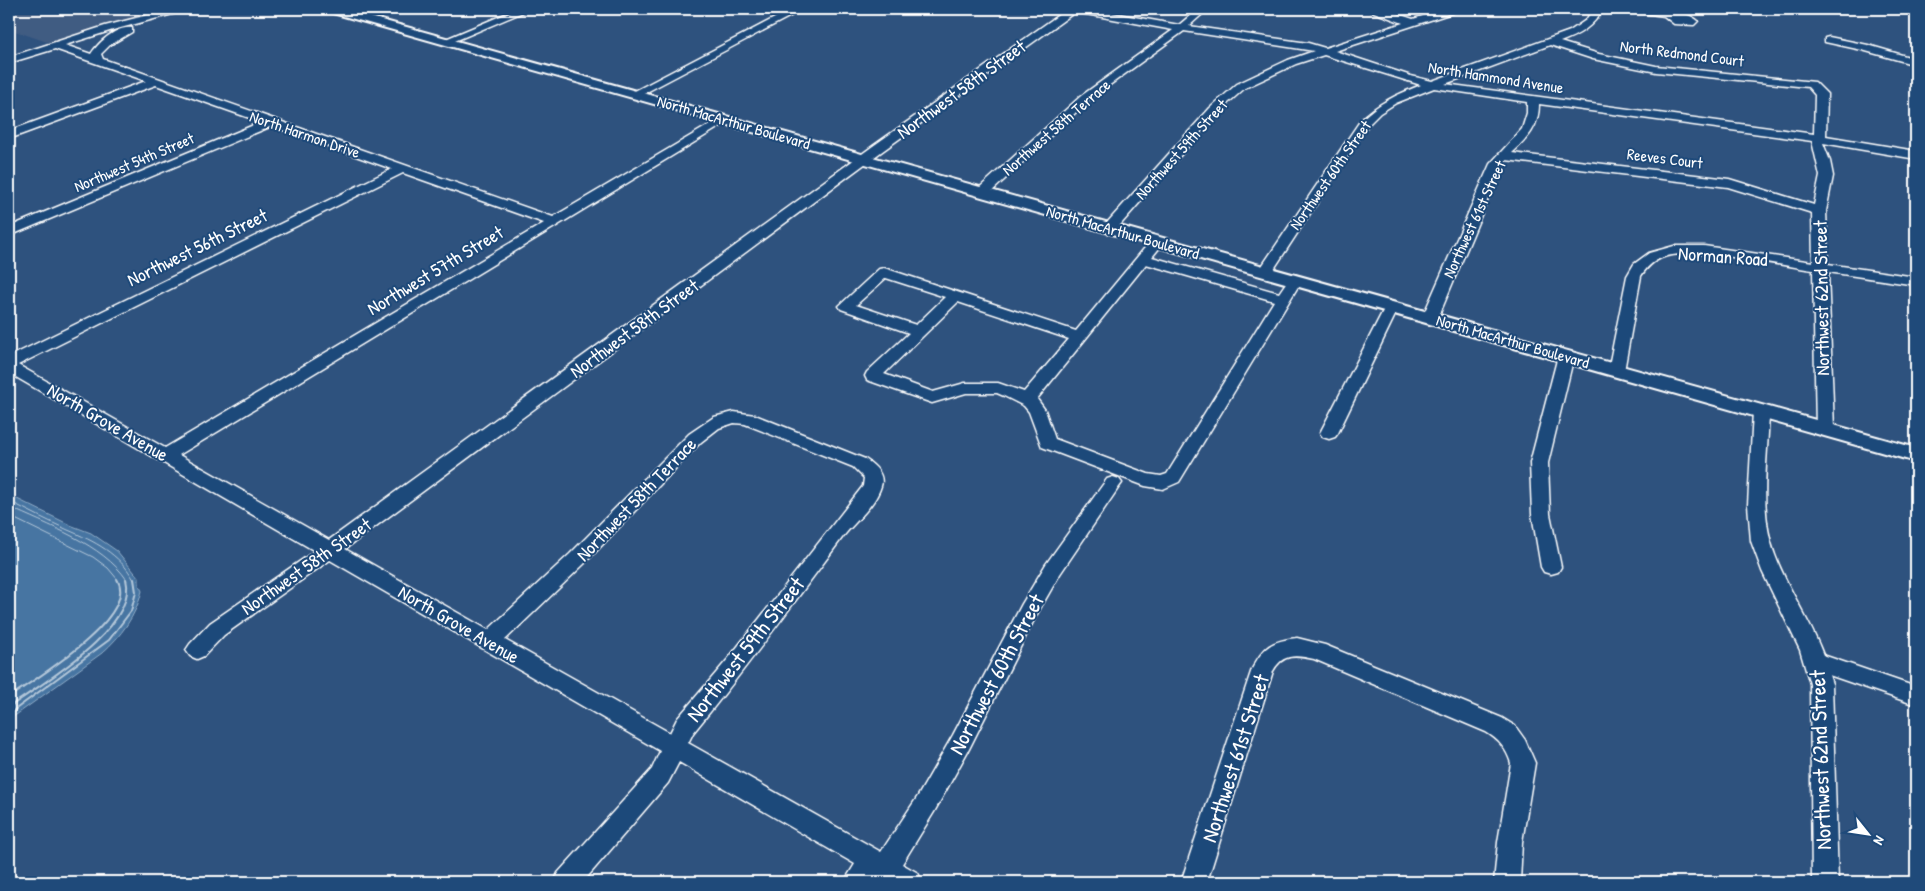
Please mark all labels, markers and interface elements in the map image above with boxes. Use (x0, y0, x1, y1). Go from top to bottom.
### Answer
street label: Northwest 58th Street (891, 33, 1031, 145)
street label: North Redmond Court (1619, 34, 1746, 72)
street label: North Hammond Avenue (1427, 55, 1566, 99)
street label: Northwest 58th Terrace (997, 73, 1115, 180)
street label: North MacArthur Boulevard (655, 90, 813, 154)
street label: Northwest 59th Street (1130, 94, 1232, 204)
street label: North Harmon Drive (247, 105, 364, 163)
street label: Northwest 60th Street (1284, 115, 1376, 234)
street label: Northwest 54th Street (71, 127, 198, 197)
street label: Reeves Court (1626, 142, 1704, 174)
street label: Northwest 61st Street (1437, 156, 1511, 281)
street label: North MacArthur Boulevard (1044, 200, 1202, 264)
street label: Northwest 56th Street (123, 202, 272, 292)
street label: Northwest 57th Street (362, 219, 508, 321)
street label: Northwest 62nd Street (1807, 220, 1835, 376)
street label: Norman Road (1677, 240, 1769, 272)
street label: Northwest 58th Street (564, 272, 704, 384)
street label: North MacArthur Boulevard (1434, 309, 1592, 373)
street label: North Grove Avenue (43, 377, 174, 467)
street label: Northwest 58th Terrace (570, 431, 702, 567)
street label: Northwest 58th Street (236, 511, 377, 621)
street label: Northwest 59th Street (679, 570, 811, 728)
street label: North Grove Avenue (394, 579, 525, 669)
street label: Northwest 60th Street (941, 588, 1051, 759)
street label: Northwest 62nd Street (1802, 669, 1838, 850)
street label: Northwest 61st Street (1194, 670, 1276, 846)
north arrow (1842, 808, 1892, 858)
text: N (1869, 833, 1890, 849)

